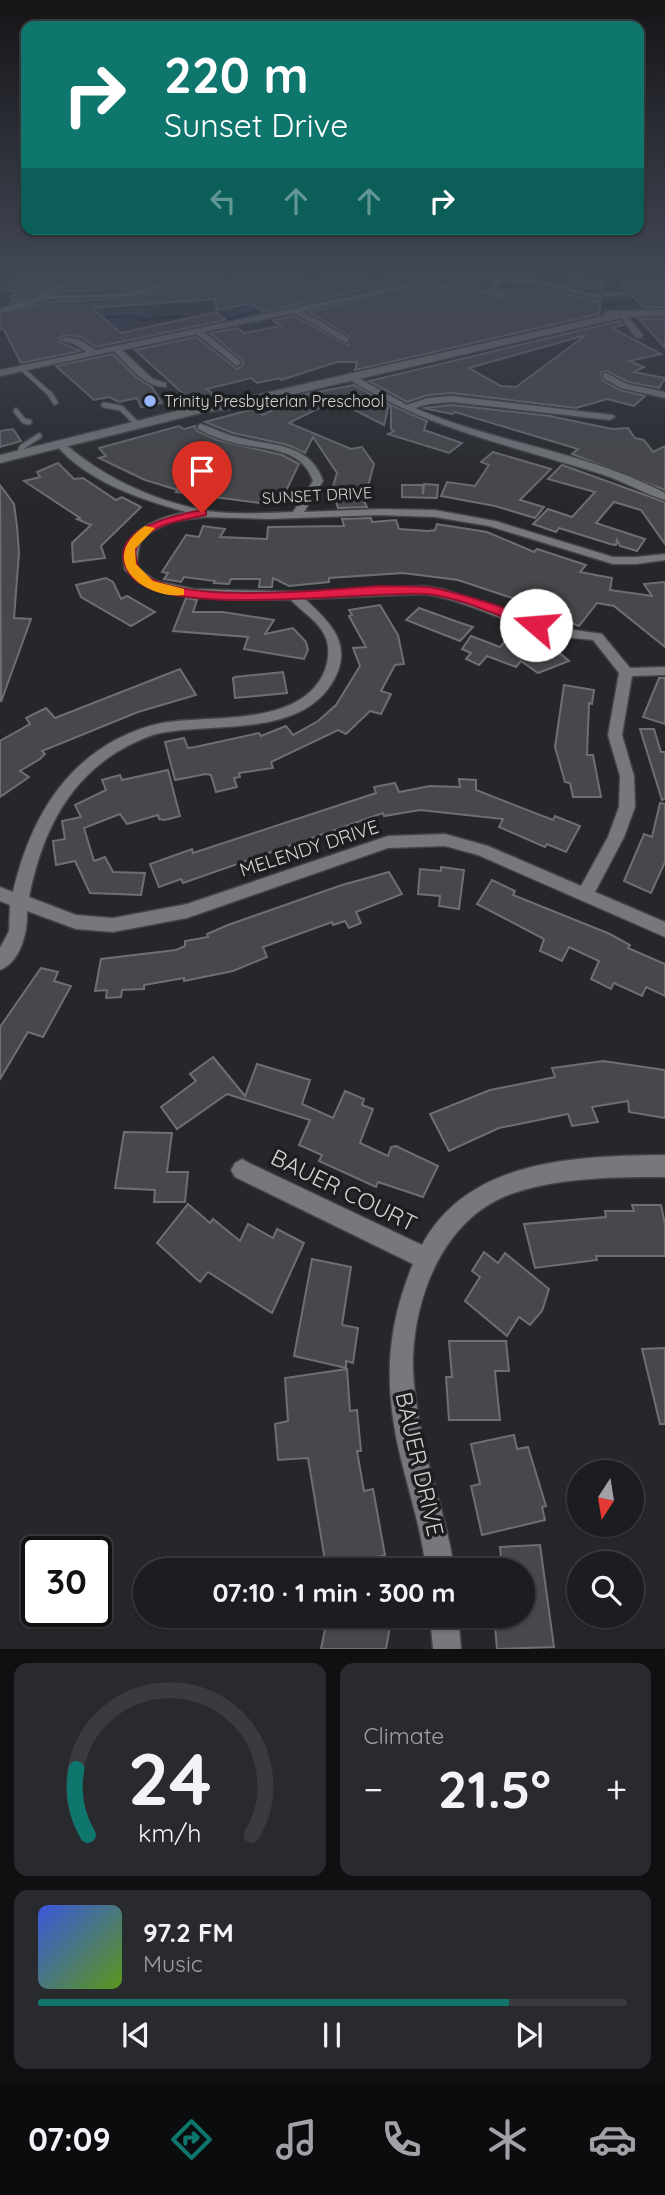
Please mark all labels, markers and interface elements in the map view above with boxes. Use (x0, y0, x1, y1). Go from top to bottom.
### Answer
text: 220 m (164, 44, 309, 105)
icon: right (49, 49, 140, 140)
text: Sunset Drive (164, 105, 348, 145)
icon: left (204, 182, 242, 220)
icon: ahead (277, 182, 315, 220)
icon: ahead (350, 182, 388, 220)
icon: right (423, 182, 461, 220)
place label: Trinity Presbyterian Preschool (164, 391, 384, 411)
marker: Trinity Presbyterian Preschool (142, 393, 158, 409)
pin (172, 441, 232, 513)
icon: arrive (183, 452, 221, 490)
street label: SUNSET DRIVE (261, 482, 373, 508)
position arrow (499, 588, 573, 662)
street label: MELENDY DRIVE (236, 814, 382, 882)
street label: BAUER COURT (266, 1142, 422, 1238)
street label: BAUER DRIVE (389, 1389, 451, 1539)
north arrow (567, 1460, 644, 1536)
map controls (567, 1460, 644, 1628)
speed limit sign: 30 (21, 1536, 112, 1627)
button: search (567, 1551, 644, 1628)
text: 07:10 · 1 min · 300 m (212, 1576, 456, 1609)
text: Climate (364, 1721, 444, 1750)
text: 24 (128, 1733, 212, 1824)
text: 21.5° (438, 1756, 551, 1821)
text: − (364, 1765, 383, 1813)
text: + (606, 1765, 627, 1813)
text: km/h (138, 1817, 201, 1848)
text: 97.2 FM (143, 1916, 234, 1949)
text: Music (143, 1949, 203, 1978)
icon: previous (117, 2016, 155, 2054)
icon: pause (313, 2016, 351, 2054)
icon: next (510, 2016, 548, 2054)
icon: directions (167, 2115, 216, 2164)
icon: music (272, 2115, 321, 2164)
icon: phone (377, 2115, 426, 2164)
icon: climate (483, 2115, 532, 2164)
icon: car (588, 2115, 637, 2164)
text: 07:09 (28, 2119, 111, 2159)

